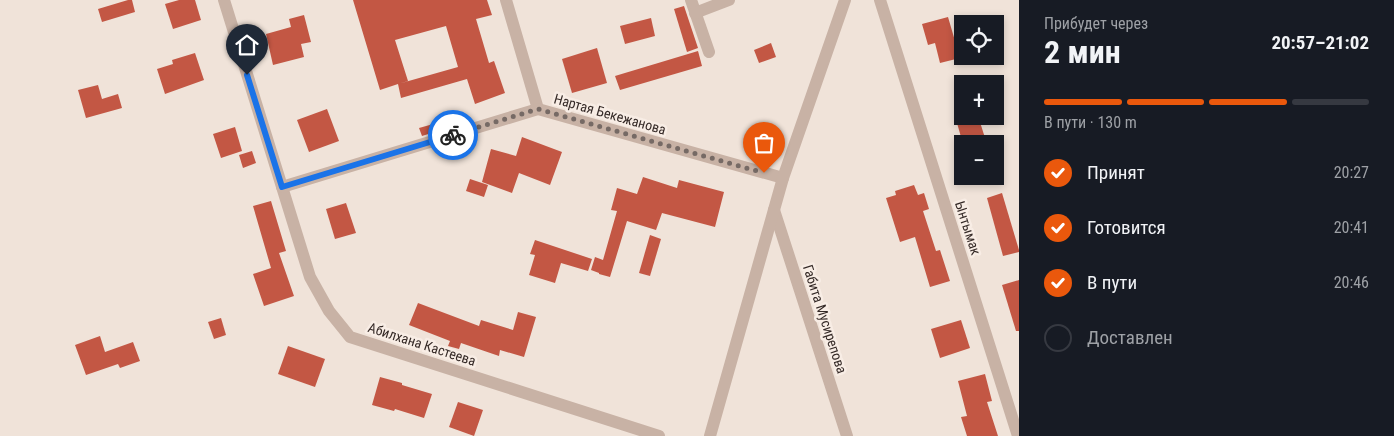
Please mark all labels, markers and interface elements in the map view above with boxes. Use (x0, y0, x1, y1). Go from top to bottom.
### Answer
text: Прибудет через (1044, 14, 1148, 33)
map controls (954, 15, 1004, 185)
button: locate (954, 15, 1004, 65)
pin (226, 24, 268, 75)
icon: home (233, 31, 261, 59)
text: 20:57–21:02 (1271, 31, 1369, 54)
text: 2 мин (1044, 33, 1121, 71)
button: + (954, 75, 1004, 125)
street label: Нартая Бекежанова (552, 90, 668, 138)
courier (428, 110, 478, 160)
text: В пути · 130 m (1044, 113, 1137, 132)
icon: bike (439, 121, 467, 149)
pin (743, 122, 785, 173)
icon: bag (750, 129, 778, 157)
button: − (954, 135, 1004, 185)
icon: check (1044, 159, 1072, 187)
text: Принят (1087, 161, 1145, 184)
text: 20:27 (1334, 163, 1369, 182)
street label: Ынтымак (952, 199, 984, 257)
icon: check (1044, 214, 1072, 242)
text: Готовится (1087, 216, 1166, 239)
text: 20:41 (1334, 218, 1369, 237)
street label: Габита Мусирепова (800, 263, 850, 375)
icon: check (1044, 269, 1072, 297)
text: В пути (1087, 271, 1137, 294)
text: 20:46 (1334, 273, 1369, 292)
street label: Абилхана Кастеева (366, 319, 478, 369)
text: Доставлен (1087, 326, 1173, 349)

